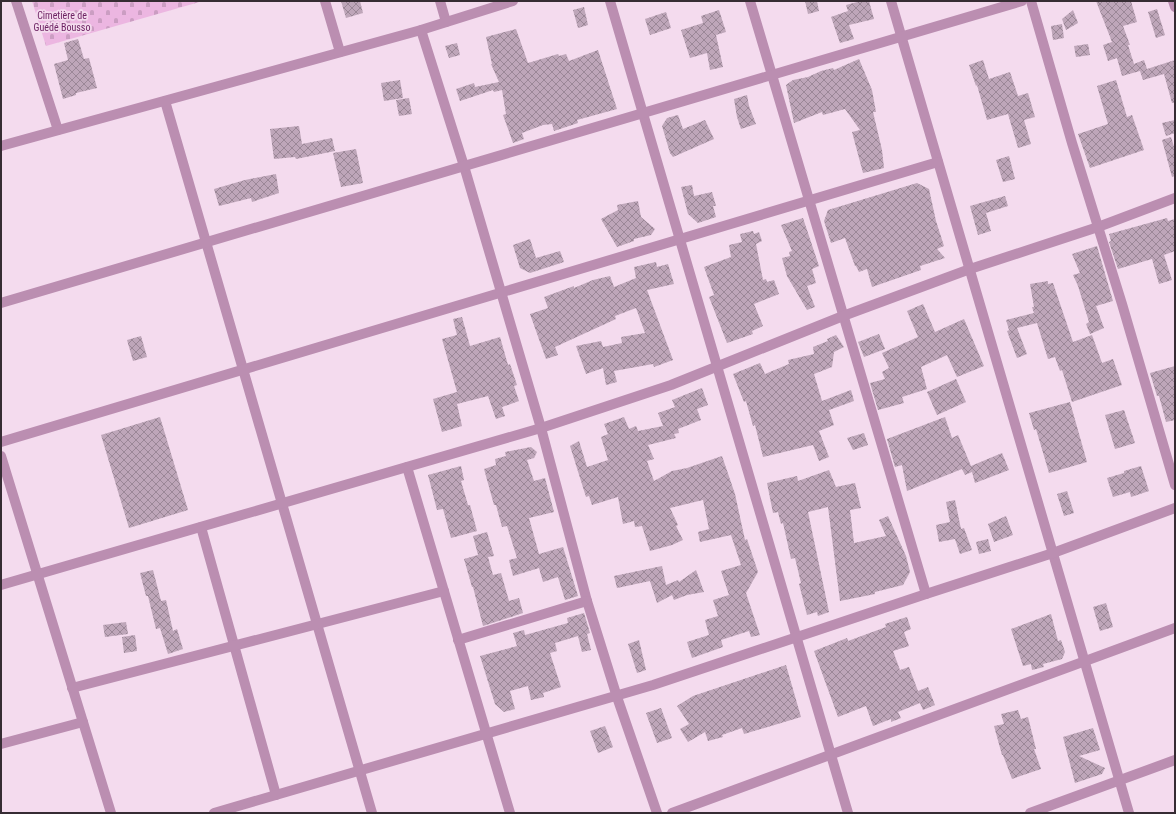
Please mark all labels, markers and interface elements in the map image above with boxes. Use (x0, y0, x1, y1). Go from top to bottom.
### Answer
park label: Cimetière de Guédé Bousso (34, 10, 90, 33)

